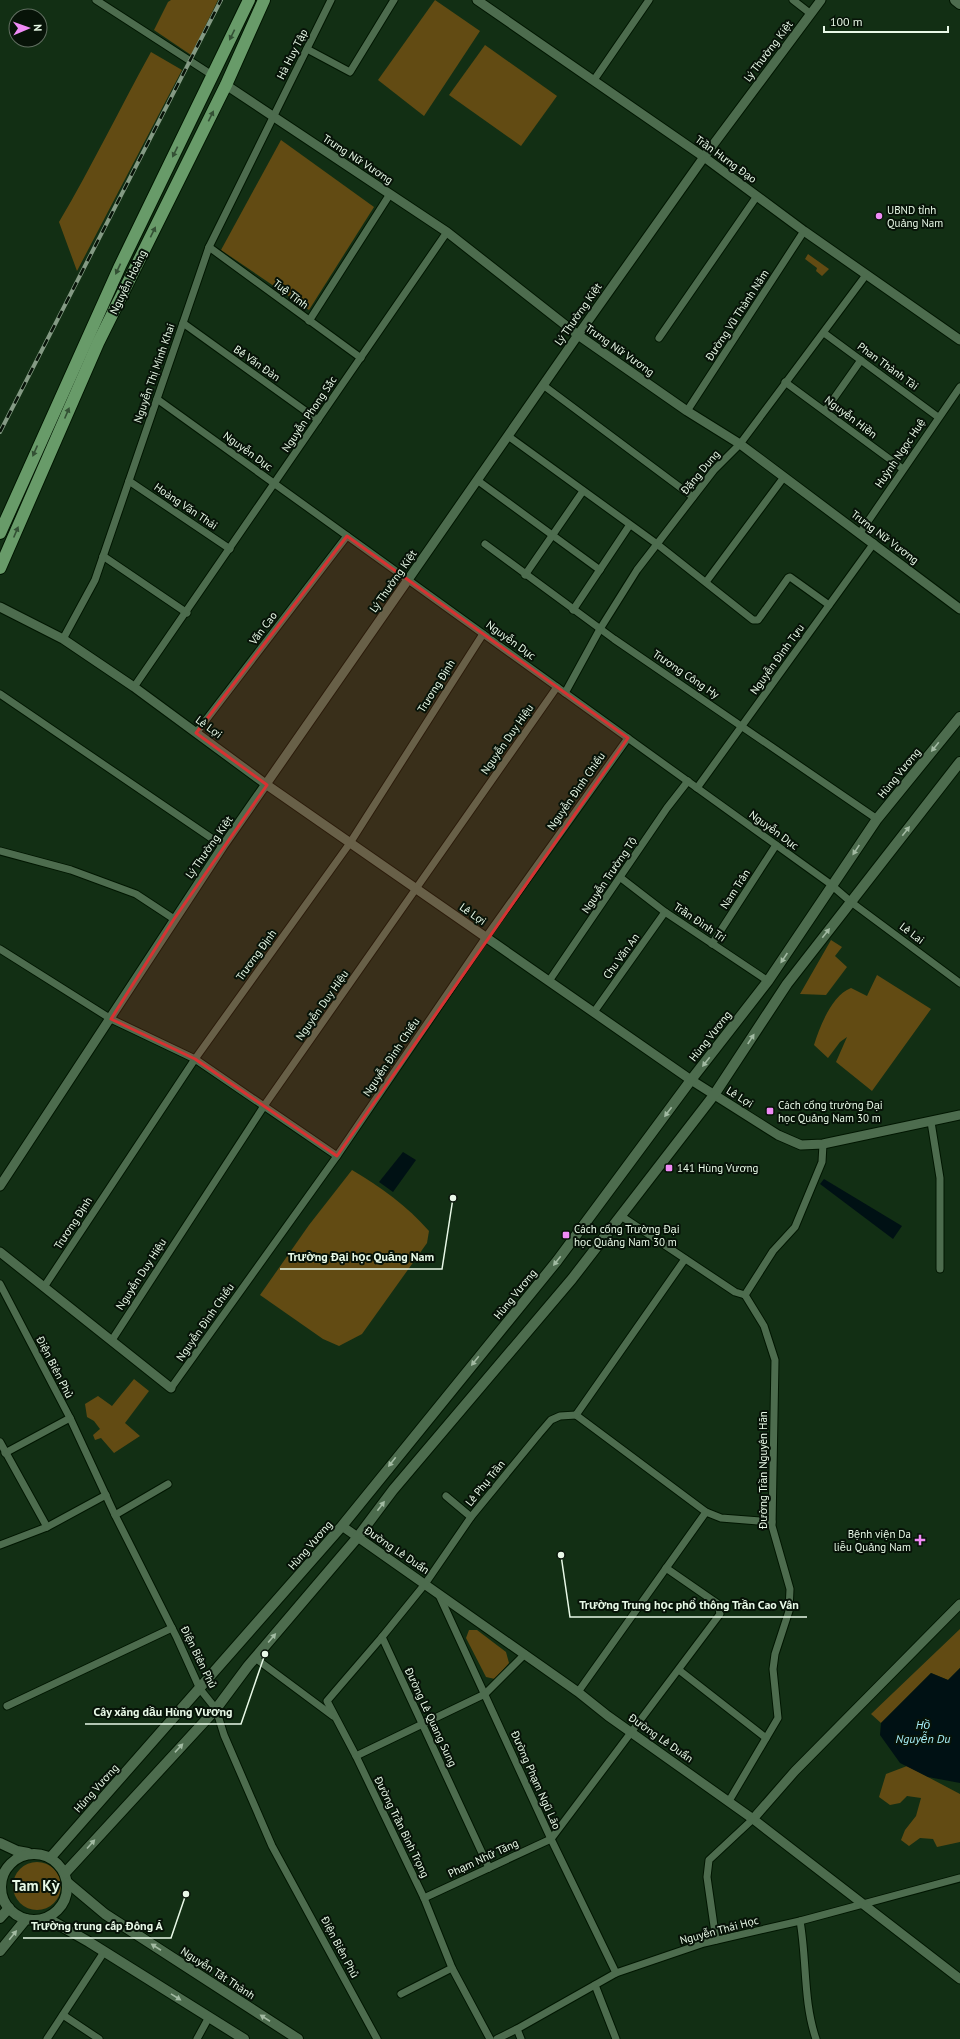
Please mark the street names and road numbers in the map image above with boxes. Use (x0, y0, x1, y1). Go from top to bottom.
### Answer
street label: Lý Thường Kiệt (740, 17, 796, 84)
street label: Hà Huy Tập (273, 26, 311, 82)
street label: Trưng Nữ Vương (320, 131, 396, 187)
street label: Trần Hưng Đạo (693, 132, 760, 186)
street label: Nguyễn Hoàng (106, 247, 150, 317)
street label: Đường Vũ Thành Năm (702, 267, 772, 364)
street label: Tuệ Tĩnh (270, 276, 312, 312)
street label: Lý Thường Kiệt (551, 280, 605, 348)
street label: Nguyễn Thị Minh Khai (130, 321, 178, 425)
street label: Trưng Nữ Vương (583, 321, 657, 379)
street label: Phan Thành Tài (855, 339, 921, 393)
street label: Bế Văn Đàn (231, 342, 283, 384)
street label: Nguyễn Phong Sắc (278, 373, 340, 455)
street label: Nguyễn Hiền (822, 393, 880, 441)
street label: Huỳnh Ngọc Huệ (872, 416, 928, 490)
street label: Nguyễn Dục (221, 428, 275, 474)
street label: Đặng Dung (677, 447, 723, 498)
street label: Hoàng Văn Thái (152, 480, 220, 532)
street label: Trưng Nữ Vương (848, 507, 922, 567)
street label: Lý Thường Kiệt (366, 547, 420, 615)
street label: Văn Cao (245, 609, 280, 648)
street label: Nguyễn Dục (484, 617, 538, 663)
street label: Nguyễn Đình Tựu (747, 621, 807, 697)
street label: Trương Công Hy (650, 647, 723, 702)
street label: Trương Định (414, 657, 458, 715)
street label: Nguyễn Duy Hiệu (478, 701, 536, 777)
street label: Lê Lợi (193, 713, 225, 741)
street label: Hùng Vương (874, 745, 924, 801)
street label: Nguyễn Đình Chiểu (544, 749, 608, 833)
street label: Nguyễn Dục (747, 807, 801, 853)
street label: Lý Thường Kiệt (182, 813, 236, 881)
street label: Nguyễn Trường Tộ (578, 834, 640, 916)
street label: Nam Trân (717, 867, 753, 911)
street label: Trần Đình Tri (671, 899, 729, 945)
street label: Lê Lợi (457, 900, 489, 928)
street label: Lê Lai (897, 919, 927, 947)
street label: Trương Định (233, 927, 279, 983)
street label: Chu Văn An (600, 930, 642, 982)
street label: Nguyễn Duy Hiệu (293, 967, 351, 1043)
street label: Hùng Vương (686, 1008, 734, 1064)
street label: Nguyễn Đình Chiểu (360, 1015, 423, 1099)
street label: Lê Lợi (724, 1083, 756, 1111)
street label: Trương Định (51, 1194, 95, 1252)
street label: Nguyễn Duy Hiệu (113, 1235, 169, 1312)
street label: Hùng Vương (490, 1266, 540, 1322)
street label: Nguyễn Đình Chiểu (173, 1280, 237, 1364)
street label: Điện Biên Phủ (33, 1333, 77, 1400)
street label: Đường Trần Nguyên Hãn (756, 1411, 770, 1530)
street label: Lê Phụ Trần (462, 1457, 508, 1509)
street label: Hùng Vương (285, 1517, 335, 1572)
street label: Đường Lê Duẩn (361, 1523, 432, 1577)
street label: Điện Biên Phủ (177, 1623, 220, 1690)
street label: Đường Lê Quang Sung (401, 1664, 460, 1769)
street label: Đường Lê Duẩn (625, 1710, 696, 1765)
street label: Đường Phạm Ngũ Lão (508, 1728, 564, 1831)
street label: Hùng Vương (71, 1761, 122, 1815)
street label: Đường Trần Bình Trọng (371, 1773, 433, 1880)
street label: Phạm Nhữ Tăng (446, 1836, 521, 1880)
street label: Điện Biên Phủ (318, 1913, 362, 1980)
street label: Nguyễn Thái Học (678, 1913, 760, 1947)
street label: Nguyễn Tất Thành (178, 1944, 258, 2002)

